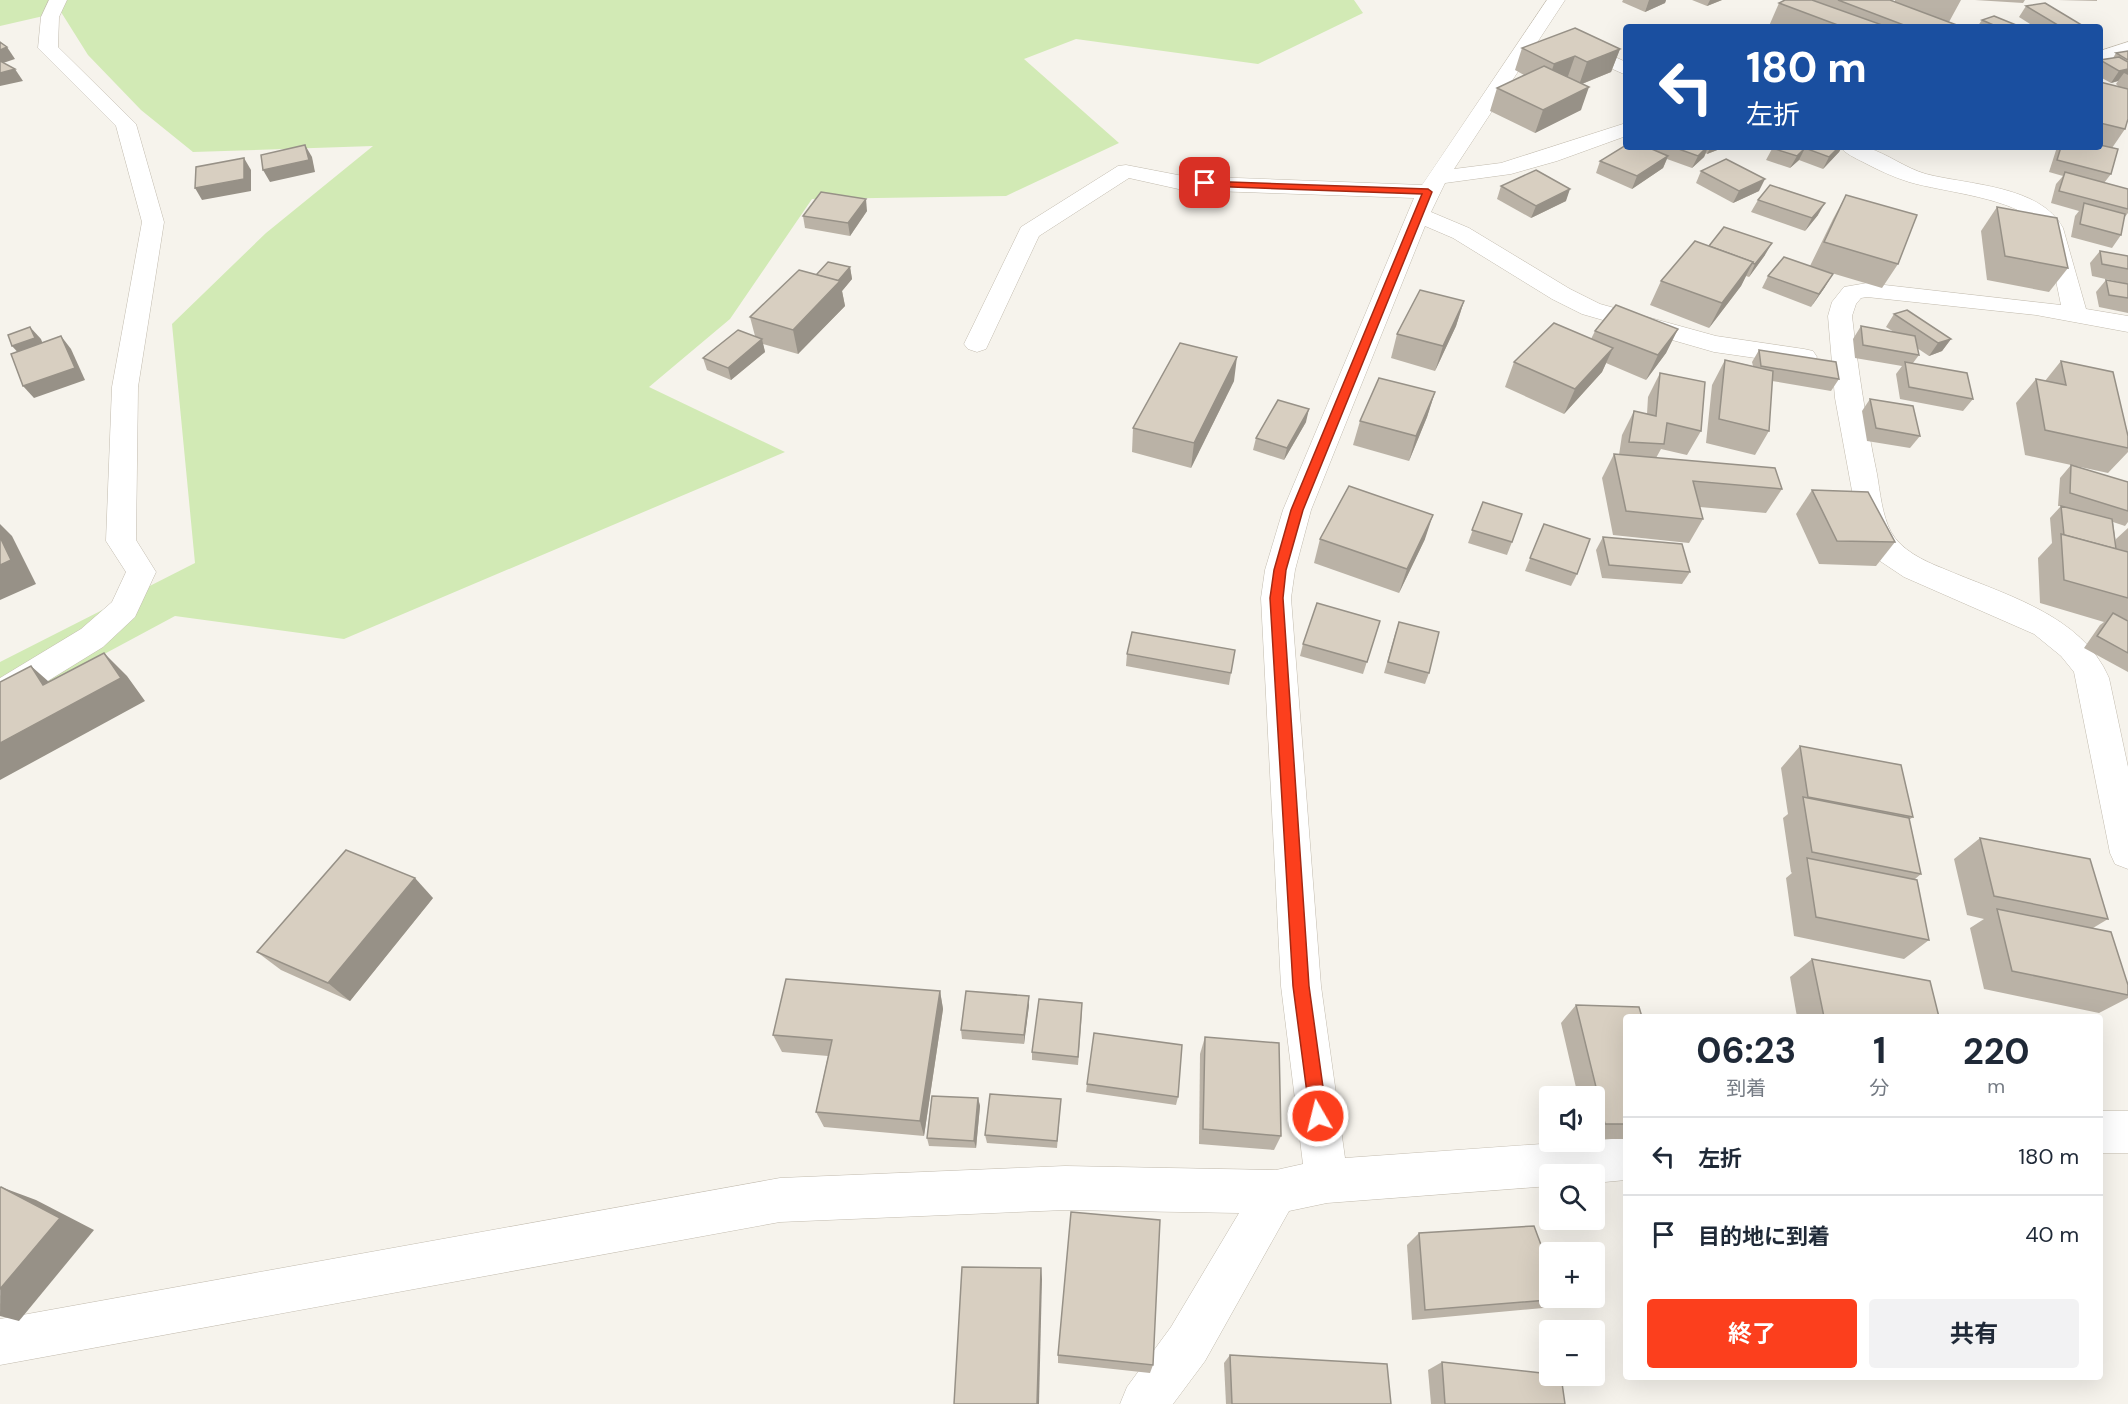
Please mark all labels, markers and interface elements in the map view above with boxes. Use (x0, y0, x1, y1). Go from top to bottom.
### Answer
text: 180 m (1746, 40, 1867, 95)
icon: left (1647, 48, 1725, 126)
text: 左折 (1746, 97, 1800, 132)
pin (1179, 157, 1230, 208)
icon: arrive (1188, 166, 1221, 199)
text: 06:23 (1696, 1027, 1796, 1074)
text: 1 (1873, 1027, 1886, 1074)
text: 220 (1963, 1028, 2030, 1075)
text: m (1987, 1073, 2005, 1099)
text: 到着 (1726, 1075, 1766, 1101)
text: 分 (1870, 1075, 1890, 1101)
position arrow (1286, 1084, 1350, 1148)
map controls (1539, 1086, 1605, 1386)
button: sound (1539, 1086, 1605, 1152)
icon: left (1647, 1140, 1680, 1173)
text: 180 m (2018, 1142, 2079, 1171)
text: 左折 (1698, 1144, 1742, 1173)
button: search (1539, 1164, 1605, 1230)
icon: arrive (1647, 1218, 1680, 1251)
text: 40 m (2025, 1220, 2079, 1249)
text: 目的地に到着 (1698, 1222, 1830, 1251)
button: + (1539, 1242, 1605, 1308)
button: 終了 (1647, 1299, 1857, 1368)
button: 共有 (1869, 1299, 2079, 1368)
button: − (1539, 1320, 1605, 1386)

